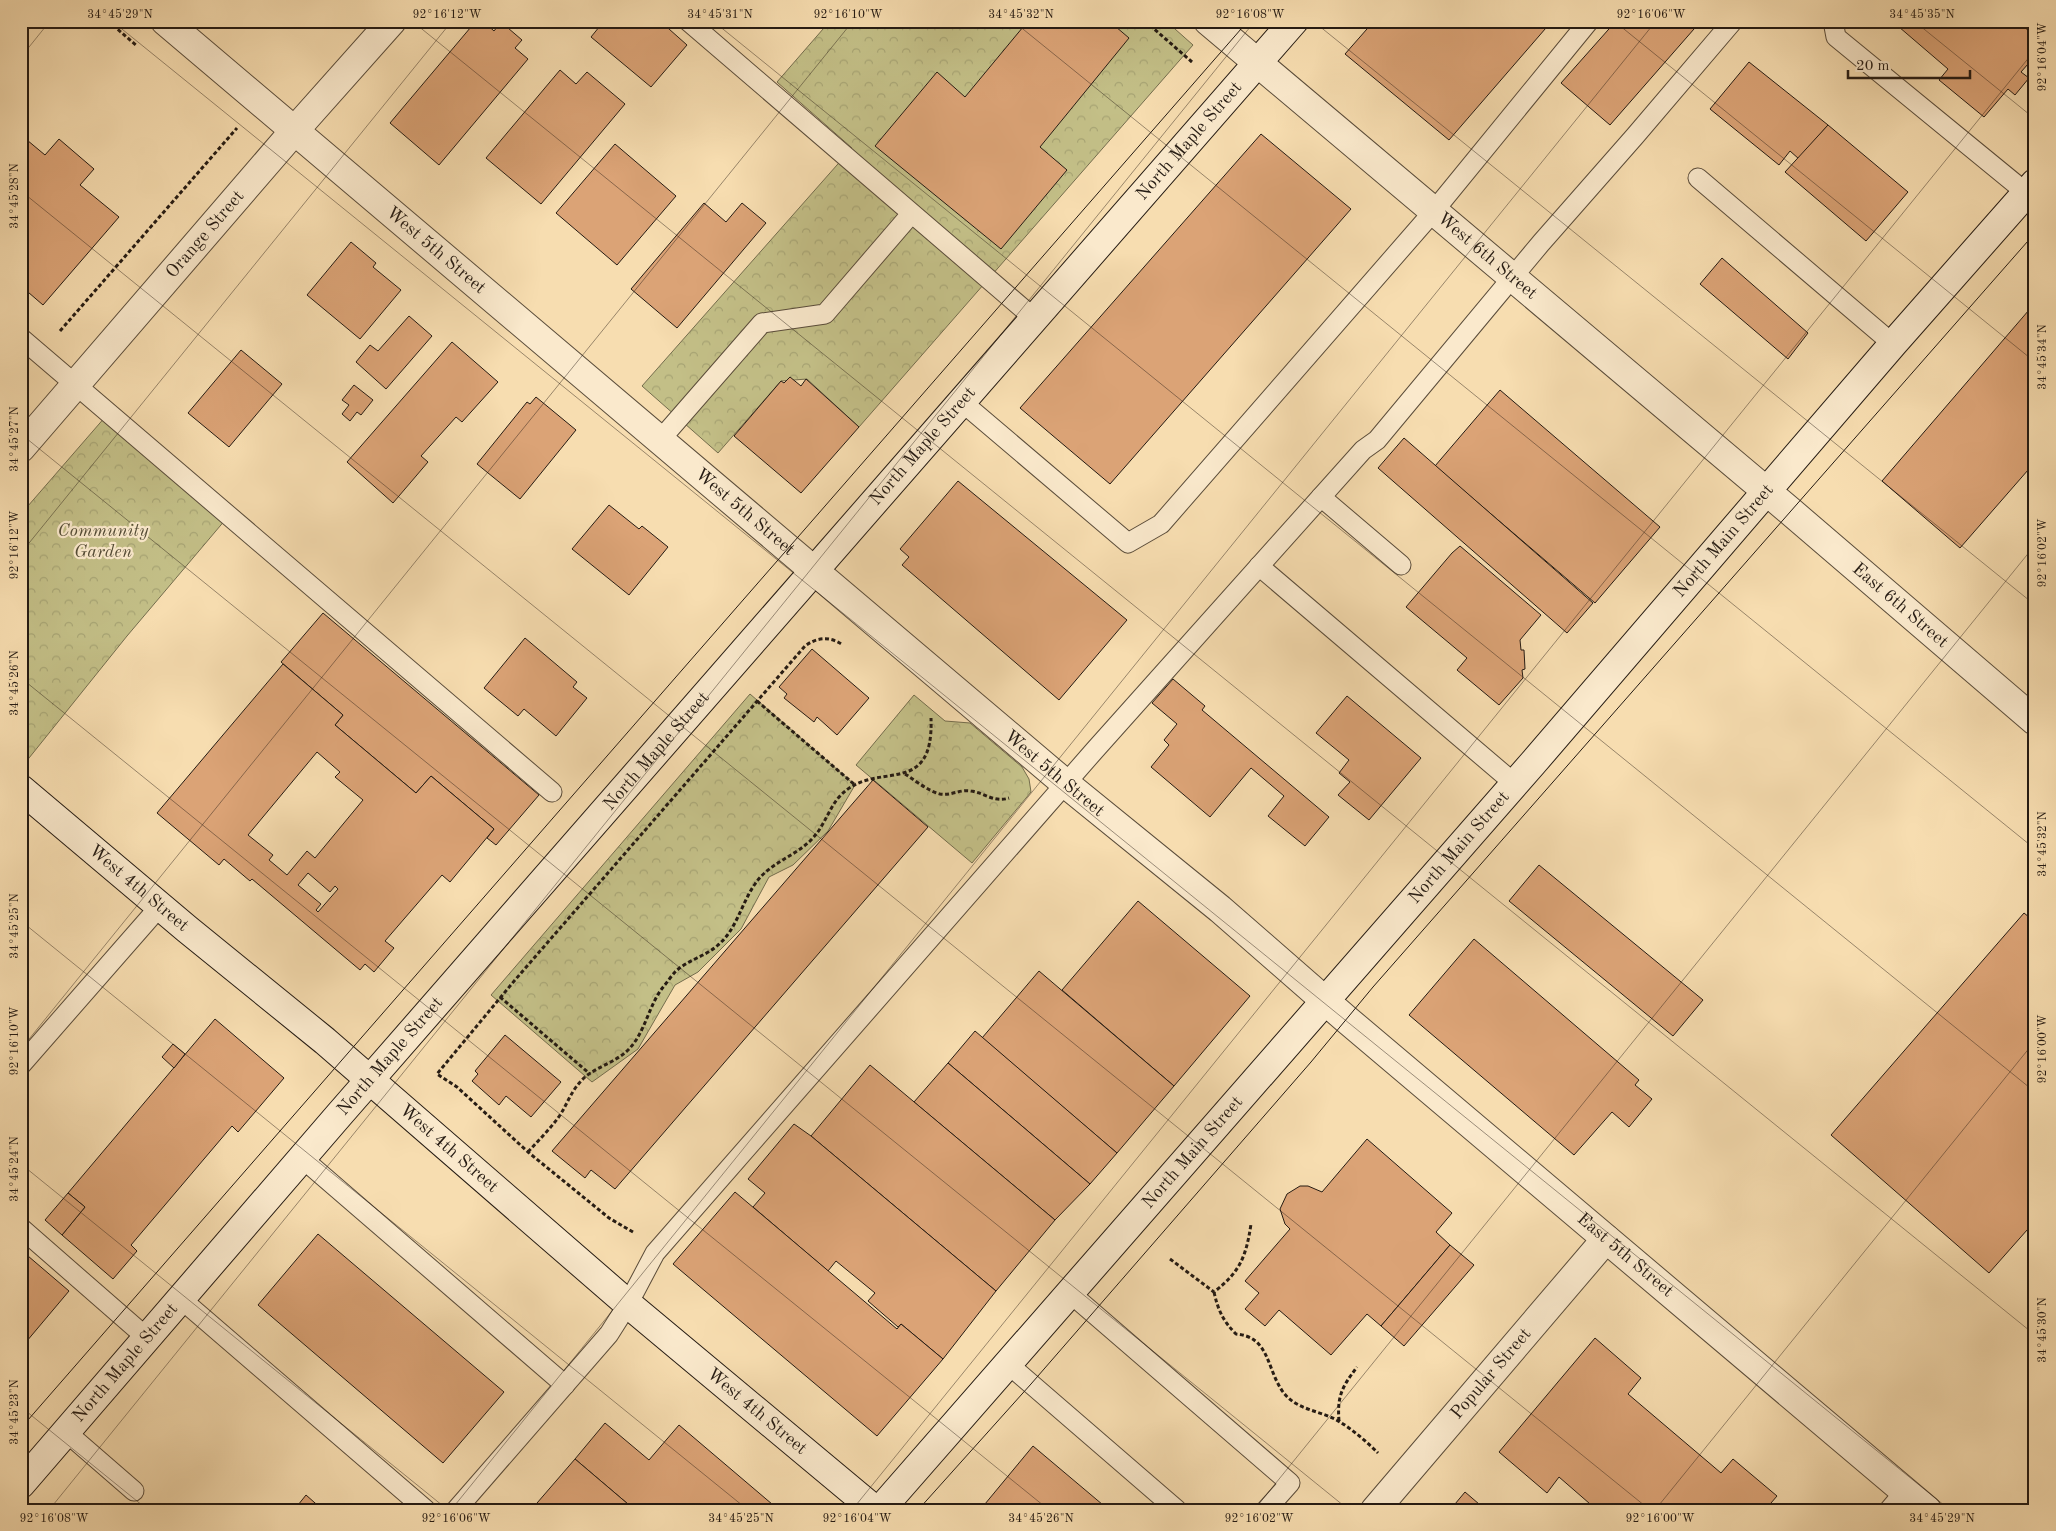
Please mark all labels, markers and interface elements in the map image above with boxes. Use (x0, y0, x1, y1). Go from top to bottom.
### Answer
text: 34°45'29"N (87, 8, 153, 21)
text: 34°45'31"N (687, 8, 753, 21)
text: 34°45'32"N (988, 8, 1054, 21)
text: 34°45'35"N (1889, 8, 1955, 21)
text: 92°16'12"W (412, 9, 482, 21)
text: 92°16'10"W (813, 9, 883, 21)
text: 92°16'08"W (1215, 9, 1285, 21)
text: 92°16'06"W (1616, 9, 1686, 21)
text: 92°16'04"W (2037, 22, 2049, 92)
scale bar (1848, 48, 1971, 80)
text: 20 m (1856, 59, 1890, 74)
street label: North Maple Street (1133, 78, 1246, 204)
text: 34°45'28"N (8, 163, 21, 229)
street label: Orange Street (163, 187, 248, 282)
street label: West 5th Street (383, 203, 489, 297)
street label: West 6th Street (1434, 209, 1541, 303)
text: 34°45'34"N (2036, 324, 2049, 390)
street label: North Maple Street (867, 383, 979, 509)
text: 34°45'27"N (8, 406, 21, 472)
street label: West 5th Street (692, 465, 798, 559)
street label: North Main Street (1670, 481, 1777, 601)
text: 92°16'12"W (9, 510, 21, 580)
text: 92°16'02"W (2037, 518, 2049, 588)
park label: Community Garden (58, 522, 149, 561)
street label: East 6th Street (1849, 560, 1952, 651)
text: 34°45'26"N (8, 650, 21, 716)
street label: North Maple Street (600, 689, 713, 814)
street label: West 5th Street (1001, 727, 1108, 820)
street label: North Main Street (1405, 788, 1513, 907)
text: 34°45'32"N (2036, 811, 2049, 877)
street label: West 4th Street (85, 841, 192, 935)
text: 34°45'25"N (8, 893, 21, 959)
street label: North Maple Street (334, 994, 447, 1119)
text: 92°16'10"W (9, 1006, 21, 1076)
text: 92°16'00"W (2037, 1014, 2049, 1084)
street label: North Main Street (1139, 1093, 1246, 1212)
street label: West 4th Street (396, 1101, 502, 1196)
text: 34°45'24"N (8, 1136, 21, 1202)
street label: East 5th Street (1574, 1210, 1677, 1301)
text: 34°45'30"N (2036, 1297, 2049, 1363)
street label: North Maple Street (69, 1300, 181, 1426)
street label: Popular Street (1448, 1325, 1535, 1423)
street label: West 4th Street (703, 1365, 810, 1458)
text: 34°45'23"N (8, 1379, 21, 1445)
text: 34°45'25"N (708, 1512, 774, 1525)
text: 34°45'26"N (1008, 1512, 1074, 1525)
text: 34°45'29"N (1909, 1512, 1975, 1525)
text: 92°16'08"W (19, 1513, 89, 1525)
text: 92°16'06"W (421, 1513, 491, 1525)
text: 92°16'04"W (822, 1513, 892, 1525)
text: 92°16'02"W (1224, 1513, 1294, 1525)
text: 92°16'00"W (1625, 1513, 1695, 1525)

